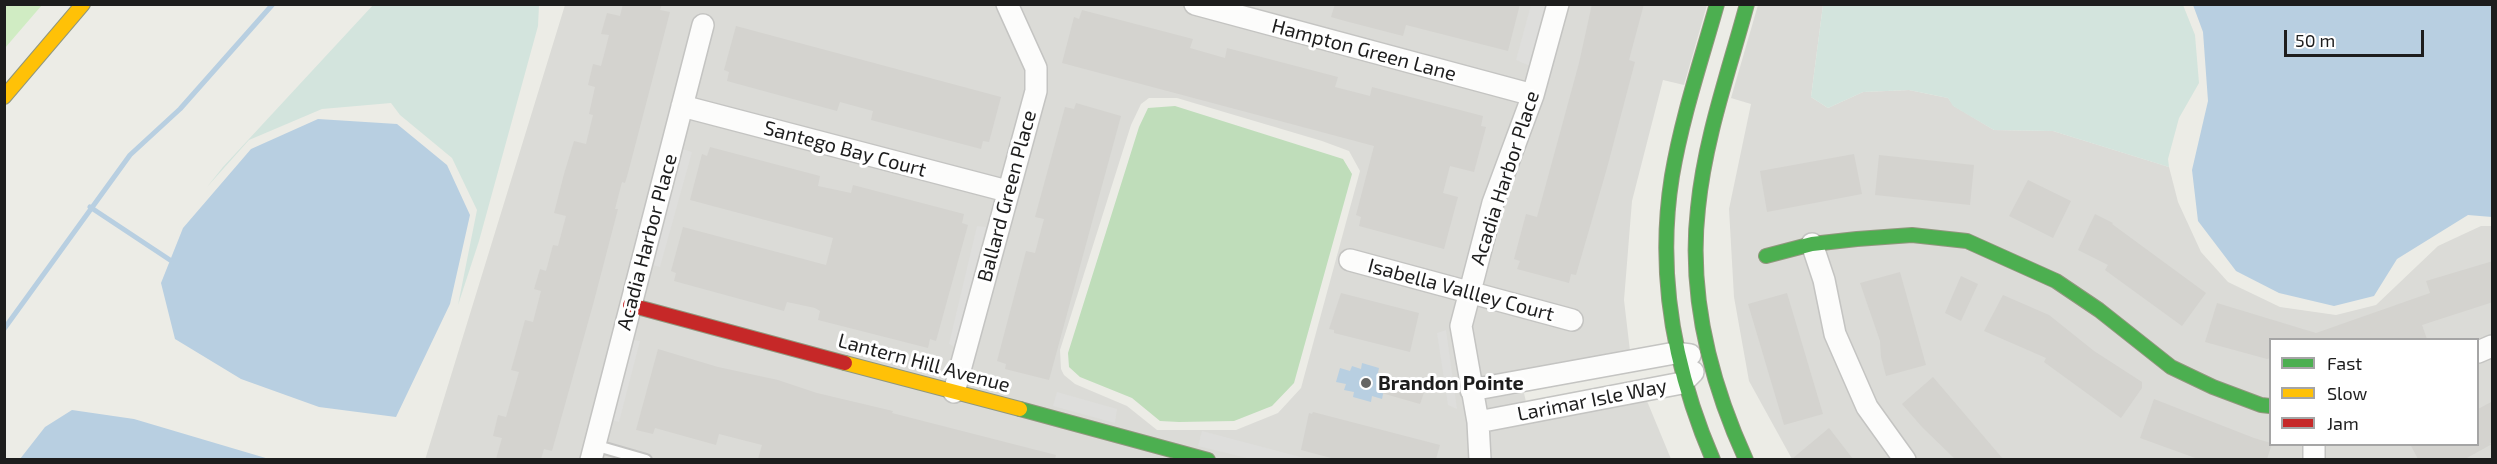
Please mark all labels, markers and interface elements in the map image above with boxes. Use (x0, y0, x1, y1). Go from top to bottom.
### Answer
street label: Hampton Green Lane (1269, 14, 1459, 86)
scale bar (2287, 18, 2426, 56)
text: 50 m (2295, 29, 2335, 51)
street label: Acadia Harbor Place (1466, 88, 1544, 268)
street label: Ballard Green Place (973, 107, 1041, 285)
street label: Santego Bay Court (761, 116, 929, 182)
street label: Acadia Harbor Place (612, 151, 682, 333)
street label: Isabella Vallley Court (1365, 254, 1557, 326)
street label: Lantern Hill Avenue (835, 329, 1013, 397)
legend (2269, 338, 2479, 446)
text: Fast (2327, 352, 2362, 374)
place label: Brandon Pointe (1378, 371, 1524, 395)
street label: Larimar Isle Way (1515, 374, 1669, 426)
marker: Brandon Pointe (1359, 376, 1373, 390)
text: Slow (2327, 382, 2367, 404)
text: Jam (2327, 412, 2359, 434)

